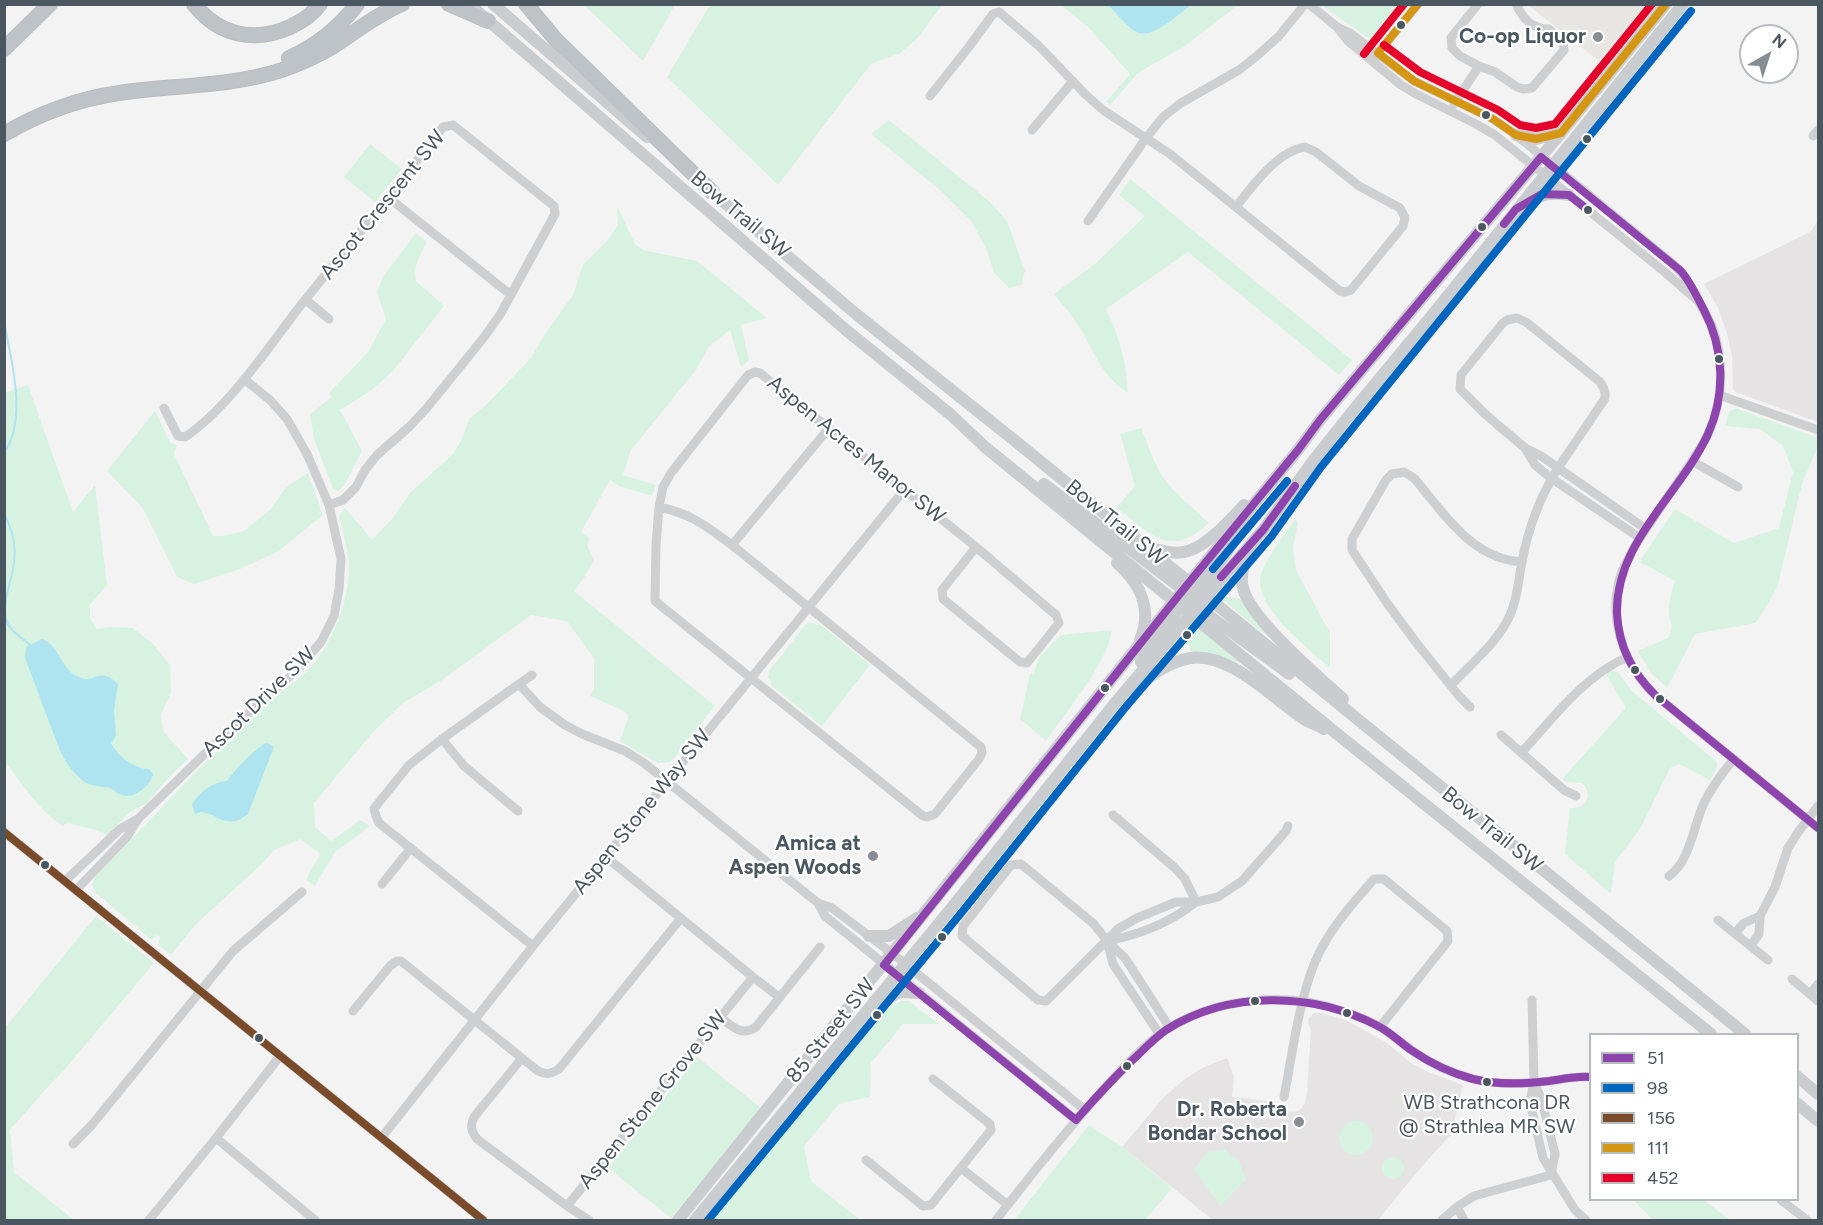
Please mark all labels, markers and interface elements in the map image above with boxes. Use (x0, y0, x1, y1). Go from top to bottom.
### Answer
unlabelled marker (1395, 19, 1407, 31)
place label: Co-op Liquor (1459, 24, 1586, 50)
north arrow (1739, 24, 1799, 84)
marker: Co-op Liquor (1591, 30, 1605, 44)
text: N (1769, 30, 1790, 52)
unlabelled marker (1480, 109, 1492, 121)
street label: Ascot Crescent SW (315, 125, 451, 285)
unlabelled marker (1581, 133, 1593, 145)
street label: Bow Trail SW (685, 166, 795, 264)
unlabelled marker (1582, 204, 1594, 216)
unlabelled marker (1476, 221, 1488, 233)
unlabelled marker (1713, 353, 1725, 365)
street label: Aspen Acres Manor SW (762, 371, 950, 529)
street label: Bow Trail SW (1060, 475, 1172, 571)
unlabelled marker (1181, 629, 1193, 641)
street label: Ascot Drive SW (197, 642, 321, 762)
unlabelled marker (1629, 664, 1641, 676)
unlabelled marker (1099, 682, 1111, 694)
unlabelled marker (1654, 693, 1666, 705)
street label: Aspen Stone Way SW (568, 724, 716, 900)
street label: Bow Trail SW (1436, 782, 1548, 878)
place label: Amica at Aspen Woods (729, 831, 861, 881)
marker: Amica at Aspen Woods (866, 849, 880, 863)
unlabelled marker (39, 859, 51, 871)
unlabelled marker (936, 931, 948, 943)
street label: 85 Street SW (781, 974, 881, 1088)
unlabelled marker (1249, 995, 1261, 1007)
street label: Aspen Stone Grove SW (574, 1006, 732, 1194)
unlabelled marker (1341, 1007, 1353, 1019)
unlabelled marker (871, 1009, 883, 1021)
unlabelled marker (253, 1032, 265, 1044)
legend (1589, 1033, 1799, 1201)
text: 51 (1647, 1047, 1665, 1069)
unlabelled marker (1121, 1060, 1133, 1072)
marker: WB Strathcona DR @ Strathlea MR SW (1481, 1076, 1493, 1088)
text: 98 (1647, 1077, 1668, 1099)
place label: WB Strathcona DR @ Strathlea MR SW (1399, 1091, 1575, 1138)
place label: Dr. Roberta Bondar School (1148, 1097, 1287, 1147)
text: 156 (1647, 1107, 1675, 1129)
marker: Dr. Roberta Bondar School (1292, 1115, 1306, 1129)
text: 111 (1647, 1137, 1669, 1159)
text: 452 (1647, 1167, 1679, 1189)

